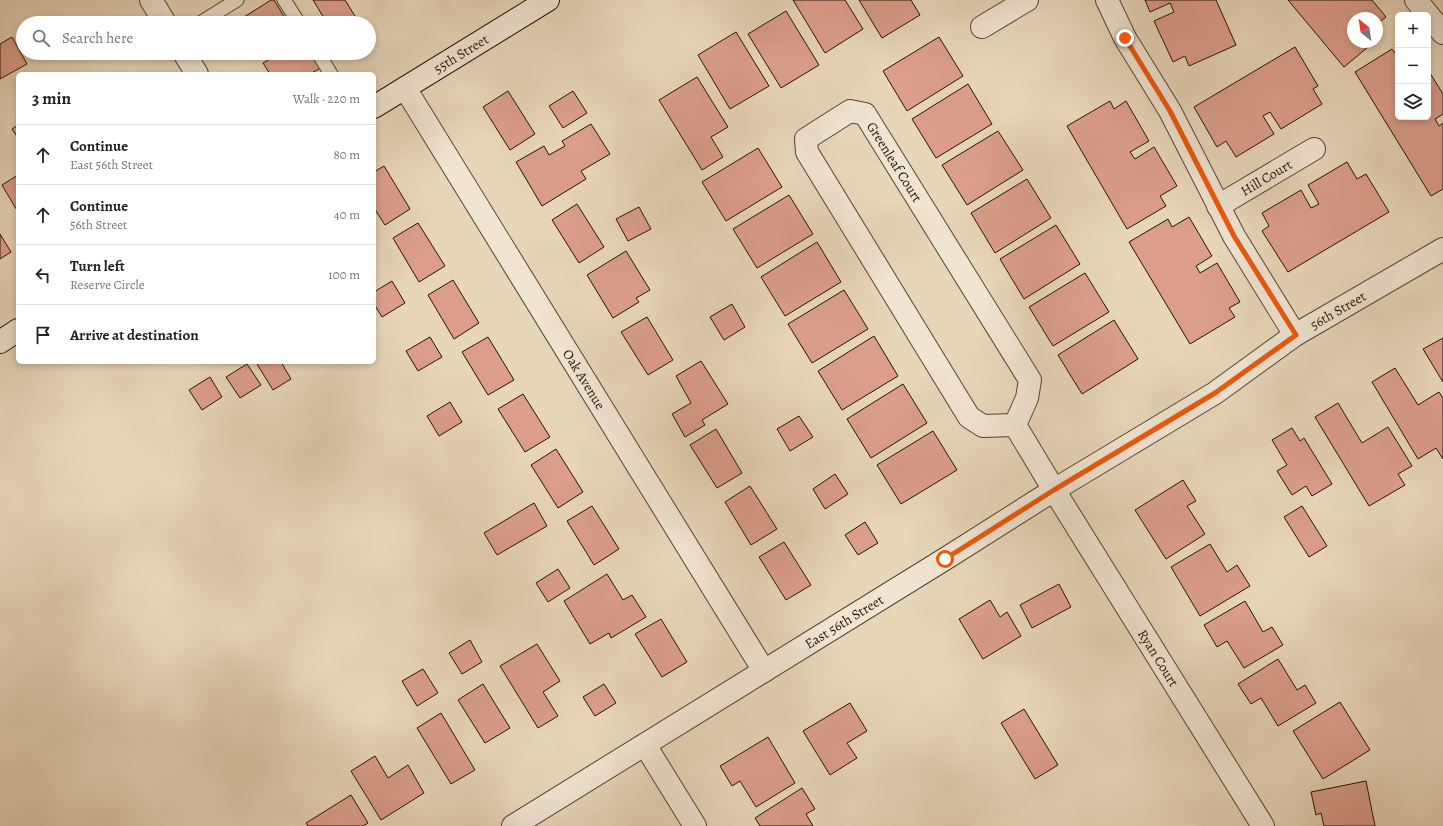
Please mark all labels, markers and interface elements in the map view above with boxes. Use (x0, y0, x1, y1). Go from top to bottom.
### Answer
north arrow (1347, 12, 1383, 48)
map controls (1395, 12, 1431, 120)
button: + (1395, 12, 1431, 48)
search box (16, 16, 376, 60)
icon: search (30, 27, 52, 49)
text: Search here (62, 28, 133, 48)
route end (1116, 29, 1134, 47)
street label: 55th Street (430, 30, 493, 78)
button: − (1395, 48, 1431, 84)
button: layers (1395, 84, 1431, 120)
text: 3 min (32, 87, 71, 110)
text: Walk · 220 m (293, 90, 360, 107)
street label: Greenleaf Court (862, 118, 927, 206)
text: Continue (70, 136, 128, 156)
icon: ahead (32, 144, 54, 166)
text: 80 m (333, 146, 360, 163)
street label: Hill Court (1237, 155, 1296, 201)
text: East 56th Street (70, 156, 153, 173)
text: Continue (70, 196, 128, 216)
icon: ahead (32, 204, 54, 226)
text: 40 m (334, 206, 360, 223)
text: 56th Street (70, 216, 127, 233)
text: Turn left (70, 256, 125, 276)
icon: left (32, 264, 54, 286)
text: 100 m (328, 266, 360, 283)
text: Reserve Circle (70, 276, 144, 293)
street label: 56th Street (1306, 287, 1370, 334)
icon: arrive (32, 324, 54, 346)
text: Arrive at destination (70, 325, 199, 345)
street label: Oak Avenue (558, 346, 610, 413)
route start (936, 550, 954, 568)
street label: East 56th Street (801, 590, 888, 654)
street label: Ryan Court (1133, 626, 1183, 691)

